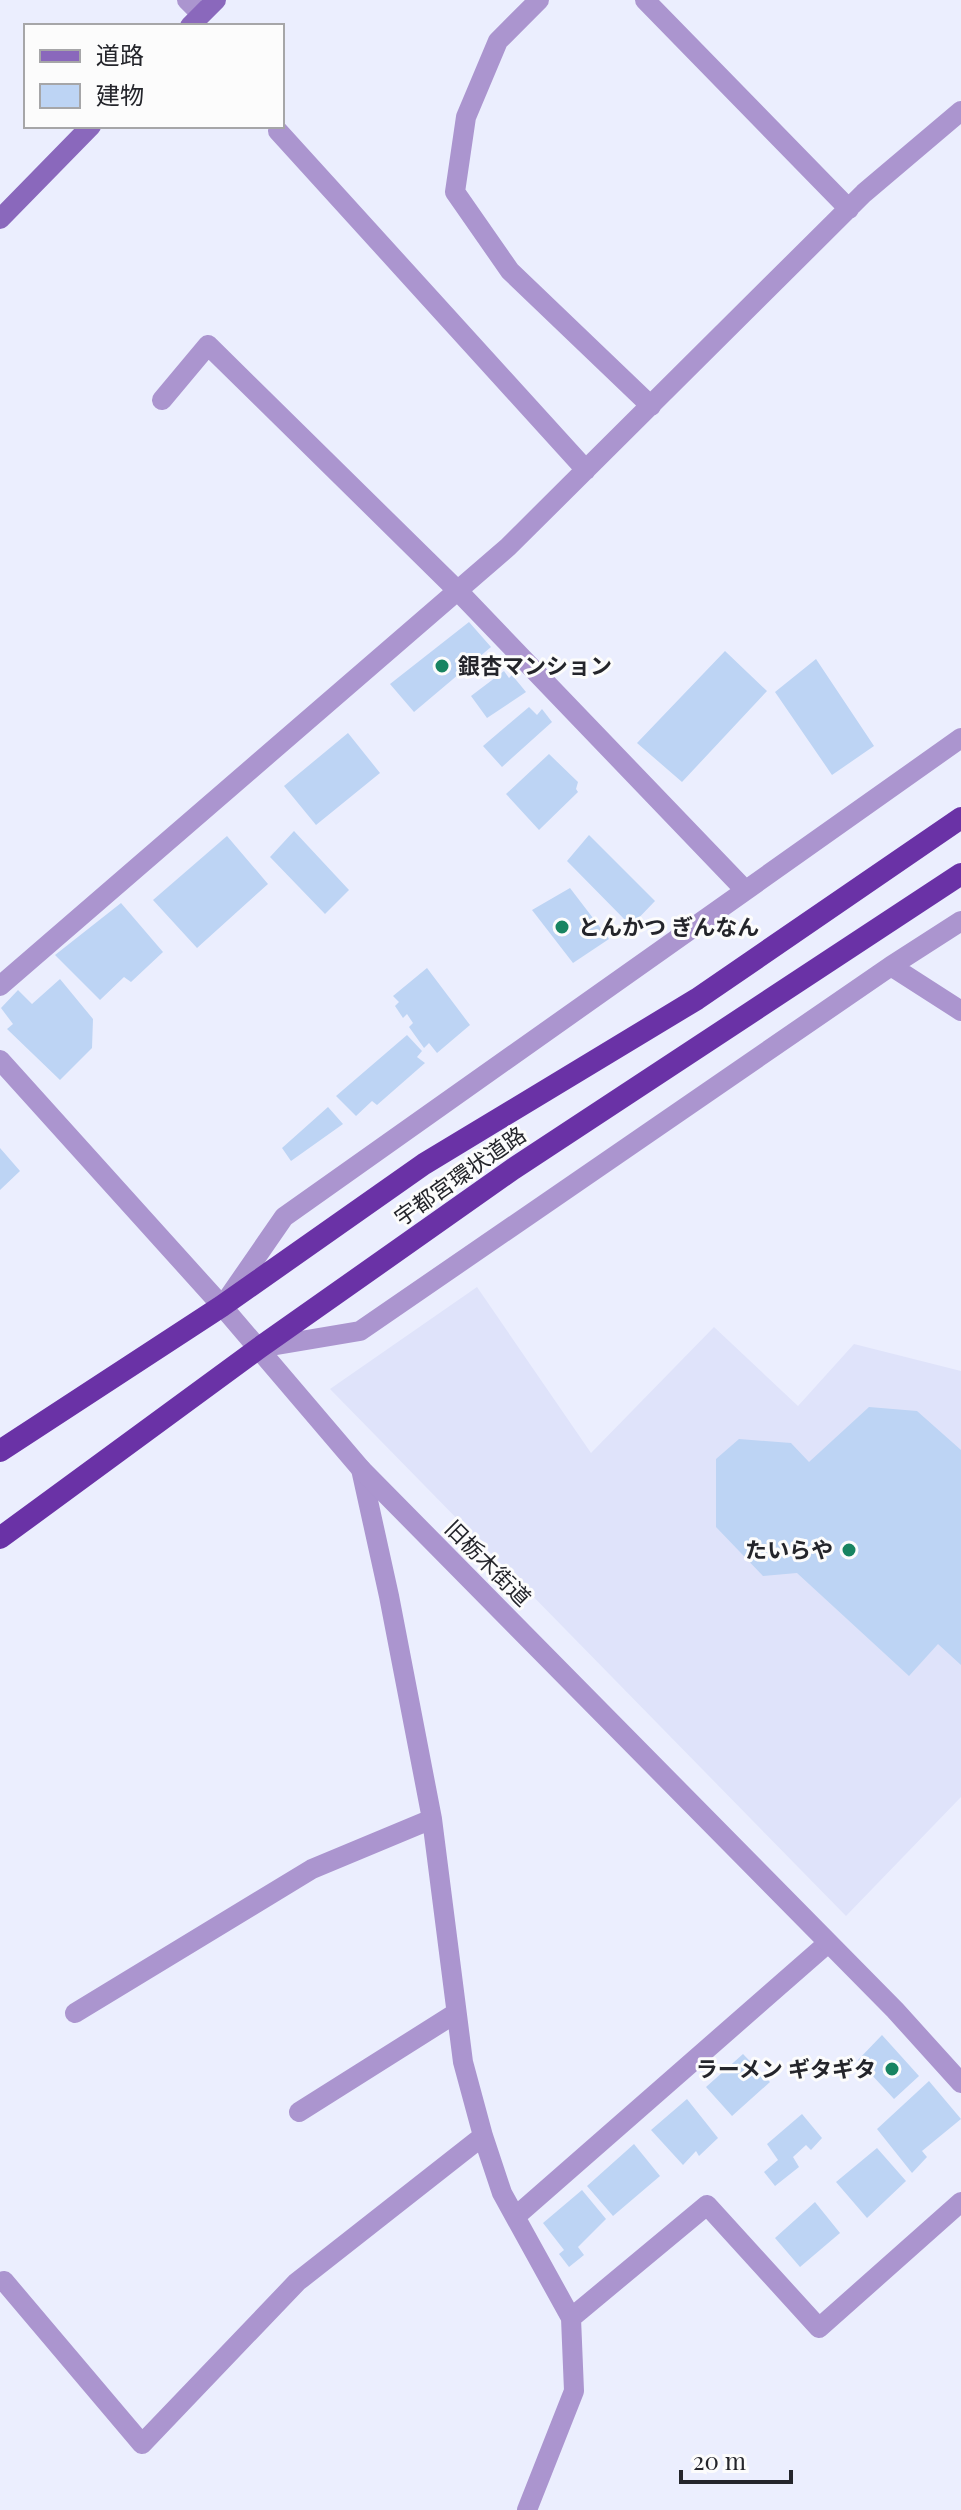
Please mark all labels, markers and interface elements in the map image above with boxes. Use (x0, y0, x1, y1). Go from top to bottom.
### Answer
legend (24, 24, 284, 128)
text: 道路 (96, 38, 144, 70)
text: 建物 (96, 78, 144, 110)
place label: 銀杏マンション (458, 650, 612, 680)
marker: 銀杏マンション (433, 657, 451, 675)
place label: とんかつ ぎんなん (578, 911, 759, 941)
marker: とんかつ ぎんなん (553, 918, 571, 936)
street label: 宇都宮環状道路 (388, 1119, 531, 1232)
street label: 旧栃木街道 (439, 1513, 538, 1612)
place label: たいらや (745, 1534, 833, 1564)
marker: たいらや (840, 1541, 858, 1559)
place label: ラーメン ギタギタ (696, 2053, 876, 2083)
marker: ラーメン ギタギタ (883, 2060, 901, 2078)
scale bar (681, 2434, 791, 2484)
text: 20 m (693, 2444, 746, 2476)

